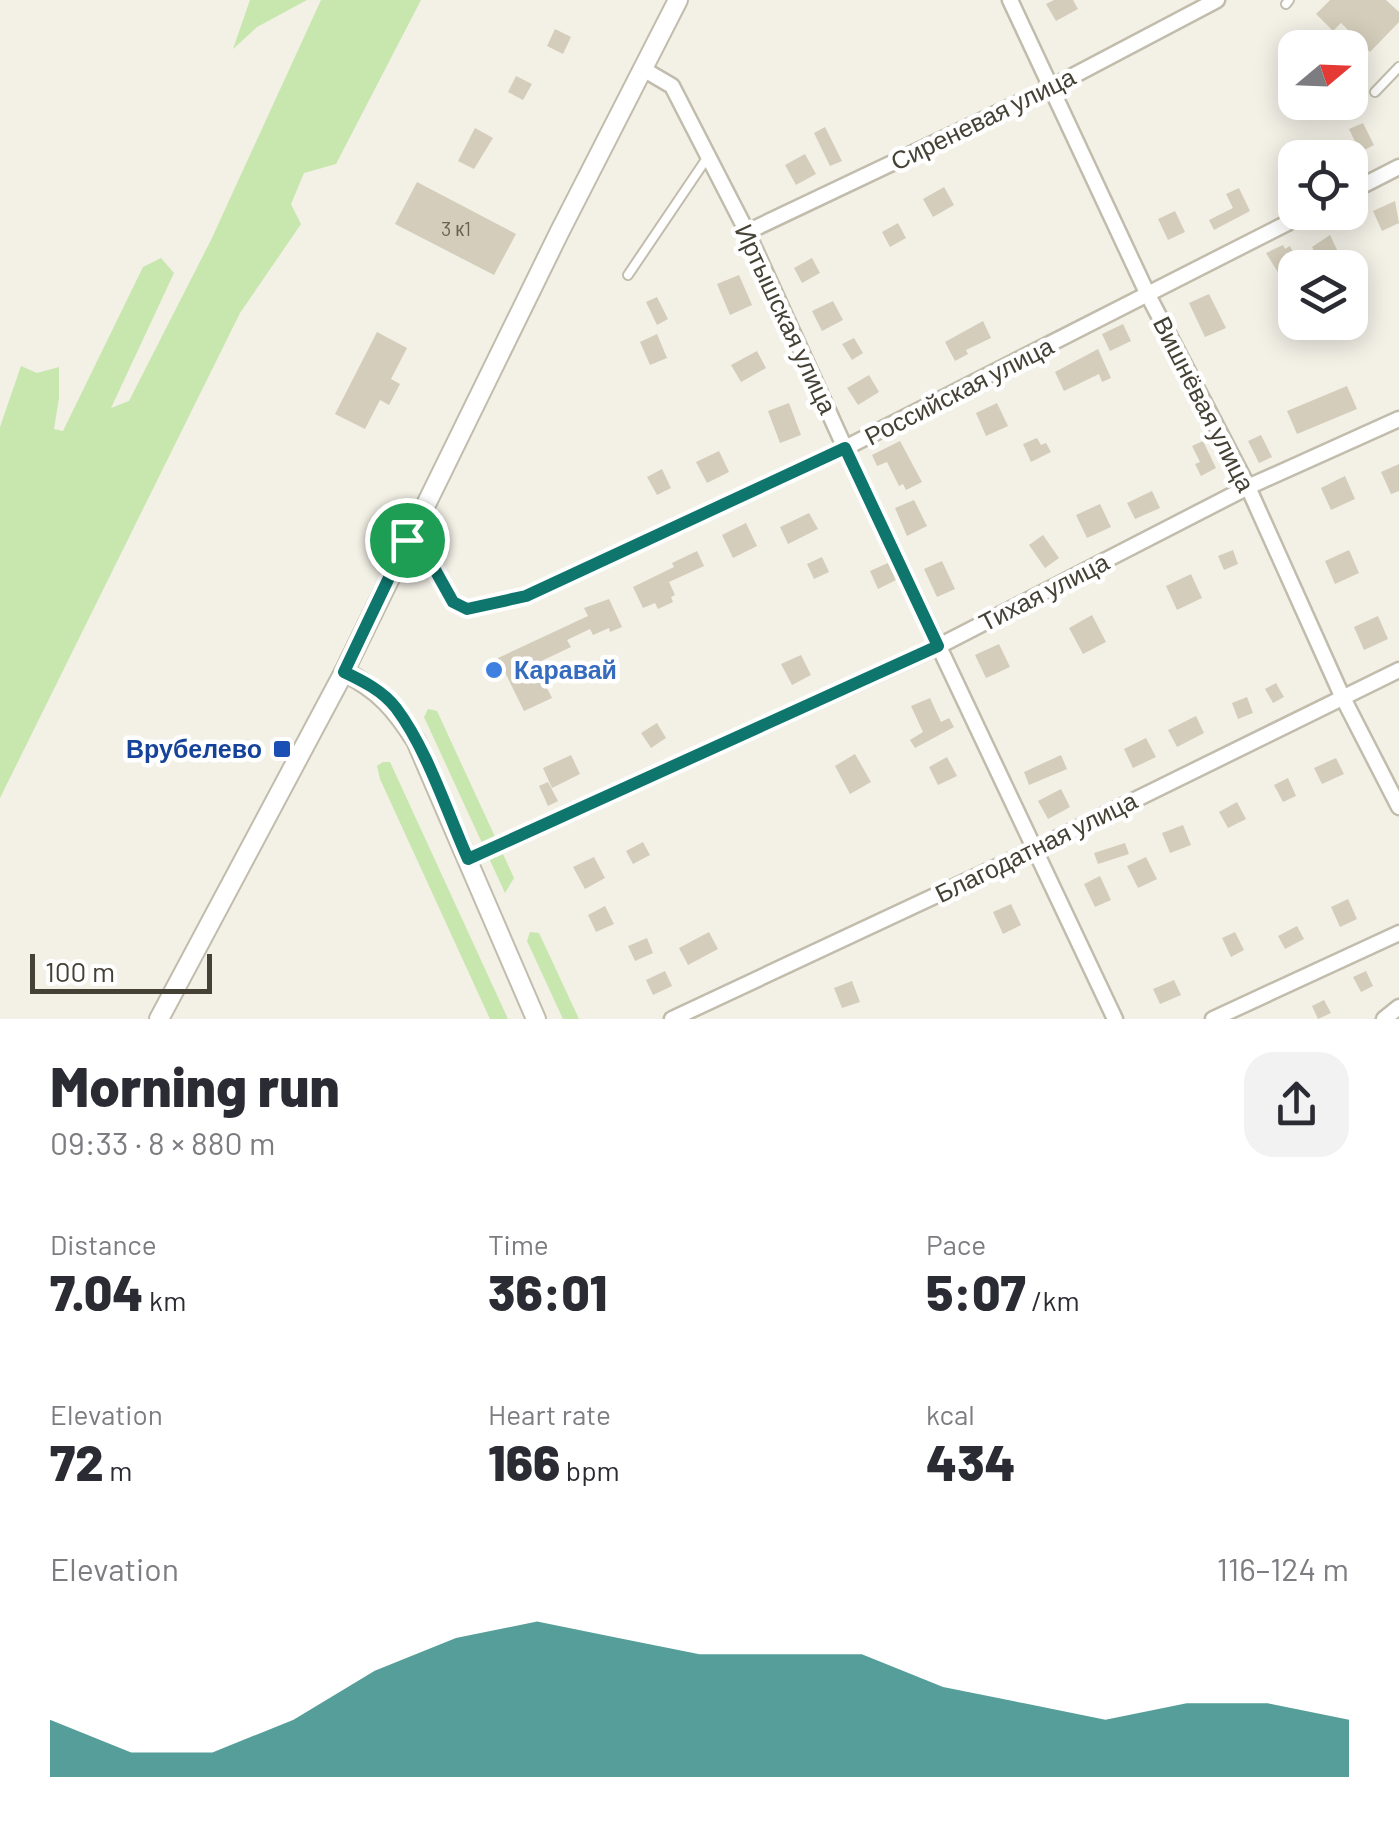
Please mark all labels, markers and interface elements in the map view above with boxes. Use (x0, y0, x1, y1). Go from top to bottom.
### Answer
north arrow (1278, 30, 1368, 120)
map controls (1278, 30, 1368, 340)
street label: Сиреневая улица (885, 60, 1080, 176)
button: locate (1278, 140, 1368, 230)
house number: 3 к1 (441, 216, 471, 240)
street label: Иртышская улица (730, 219, 844, 418)
button: layers (1278, 250, 1368, 340)
street label: Вишнёвая улица (1148, 311, 1262, 496)
street label: Российская улица (859, 330, 1058, 451)
pin (365, 498, 450, 583)
icon: arrive (380, 513, 435, 568)
street label: Тихая улица (974, 546, 1113, 637)
place label: Каравай (514, 654, 617, 684)
marker: Каравай (483, 659, 505, 681)
place label: Врубелево (126, 733, 262, 763)
marker: Врубелево (271, 738, 293, 760)
street label: Благодатная улица (930, 784, 1141, 908)
scale bar (30, 949, 212, 994)
text: 100 m (45, 954, 115, 988)
text: Morning run (50, 1052, 340, 1118)
button: share (1244, 1052, 1349, 1157)
text: 09:33 · 8 × 880 m (50, 1123, 275, 1161)
text: Distance (50, 1227, 157, 1261)
text: Time (488, 1227, 549, 1261)
text: Pace (926, 1227, 986, 1261)
text: 7.04 (50, 1261, 144, 1321)
text: 36:01 (488, 1261, 607, 1321)
text: 5:07 (926, 1261, 1026, 1321)
text: km (144, 1283, 186, 1317)
text: /km (1026, 1283, 1080, 1317)
text: Elevation (50, 1397, 163, 1431)
text: Heart rate (488, 1397, 611, 1431)
text: kcal (926, 1397, 975, 1431)
text: 72 (50, 1431, 104, 1491)
text: 166 (488, 1431, 560, 1491)
text: 434 (926, 1431, 1016, 1491)
text: m (104, 1453, 132, 1487)
text: bpm (560, 1453, 620, 1487)
text: Elevation (50, 1549, 179, 1587)
text: 116–124 m (1217, 1549, 1349, 1587)

